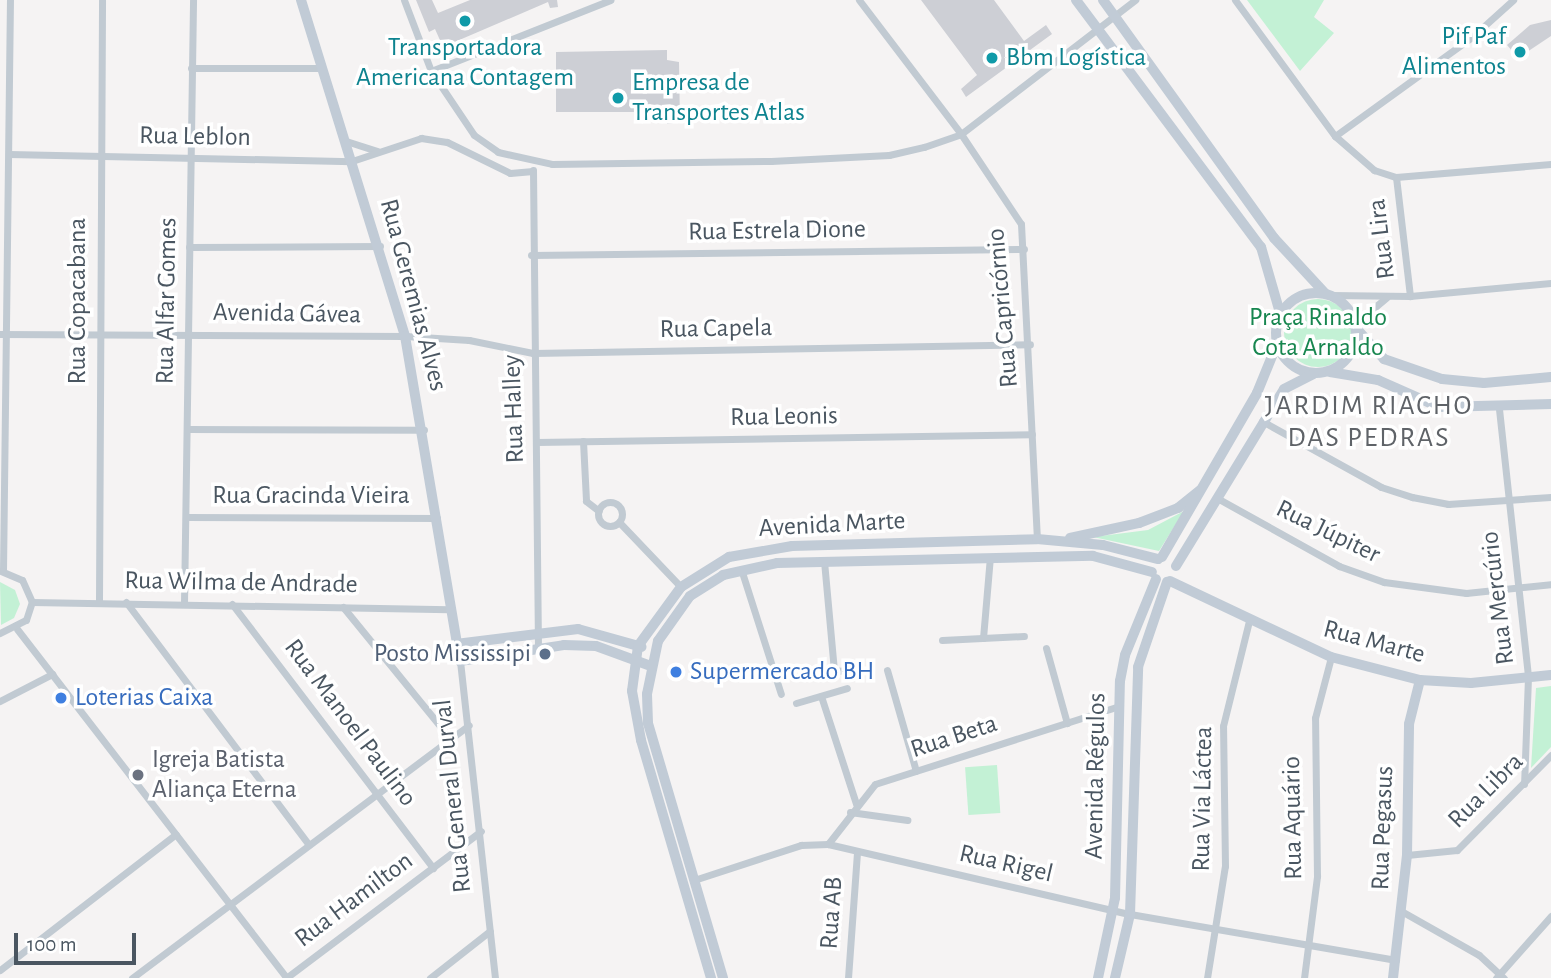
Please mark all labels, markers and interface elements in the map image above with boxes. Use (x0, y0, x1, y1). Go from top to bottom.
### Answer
marker: Transportadora Americana Contagem (457, 13, 473, 29)
place label: Pif Paf Alimentos (1402, 21, 1506, 82)
place label: Transportadora Americana Contagem (356, 32, 574, 94)
place label: Bbm Logística (1006, 42, 1146, 74)
marker: Pif Paf Alimentos (1512, 44, 1528, 60)
marker: Bbm Logística (984, 50, 1000, 66)
place label: Empresa de Transportes Atlas (632, 67, 805, 128)
marker: Empresa de Transportes Atlas (610, 90, 626, 106)
street label: Rua Leblon (139, 120, 251, 154)
street label: Rua Geremias Alves (372, 196, 454, 394)
street label: Rua Lira (1362, 197, 1402, 281)
street label: Rua Estrela Dione (688, 214, 866, 248)
street label: Rua Alfar Gomes (150, 217, 184, 385)
street label: Rua Copacabana (62, 218, 94, 384)
street label: Rua Capricórnio (980, 227, 1026, 389)
street label: Avenida Gávea (213, 297, 361, 331)
park label: Praça Rinaldo Cota Arnaldo (1249, 302, 1387, 364)
street label: Rua Capela (659, 312, 773, 346)
street label: Rua Halley (497, 354, 531, 464)
district label: JARDIM RIACHO DAS PEDRAS (1266, 389, 1472, 455)
street label: Rua Leonis (730, 400, 838, 434)
street label: Rua Gracinda Vieira (212, 480, 410, 512)
street label: Rua Júpiter (1271, 493, 1385, 571)
street label: Avenida Marte (758, 506, 906, 544)
street label: Rua Mercúrio (1474, 529, 1522, 667)
street label: Rua Wilma de Andrade (124, 565, 358, 601)
street label: Rua Marte (1320, 613, 1428, 671)
street label: Rua Manoel Paulino (277, 633, 423, 813)
place label: Posto Mississipi (374, 638, 531, 670)
marker: Posto Mississipi (537, 646, 553, 662)
place label: Supermercado BH (690, 656, 874, 688)
marker: Supermercado BH (668, 664, 684, 680)
place label: Loterias Caixa (75, 682, 213, 714)
marker: Loterias Caixa (53, 690, 69, 706)
street label: Avenida Régulos (1079, 692, 1113, 860)
street label: Rua General Durval (427, 698, 479, 894)
street label: Rua Beta (907, 708, 1001, 766)
street label: Rua Via Láctea (1186, 726, 1220, 872)
place label: Igreja Batista Aliança Eterna (152, 744, 297, 806)
street label: Rua Libra (1442, 747, 1530, 835)
street label: Rua Aquário (1276, 756, 1310, 880)
street label: Rua Pegasus (1365, 765, 1401, 891)
marker: Igreja Batista Aliança Eterna (130, 767, 146, 783)
street label: Rua Rigel (956, 838, 1056, 890)
street label: Rua Hamilton (289, 845, 419, 955)
street label: Rua AB (814, 876, 850, 950)
scale bar (18, 918, 140, 962)
text: 100 m (27, 934, 77, 955)

